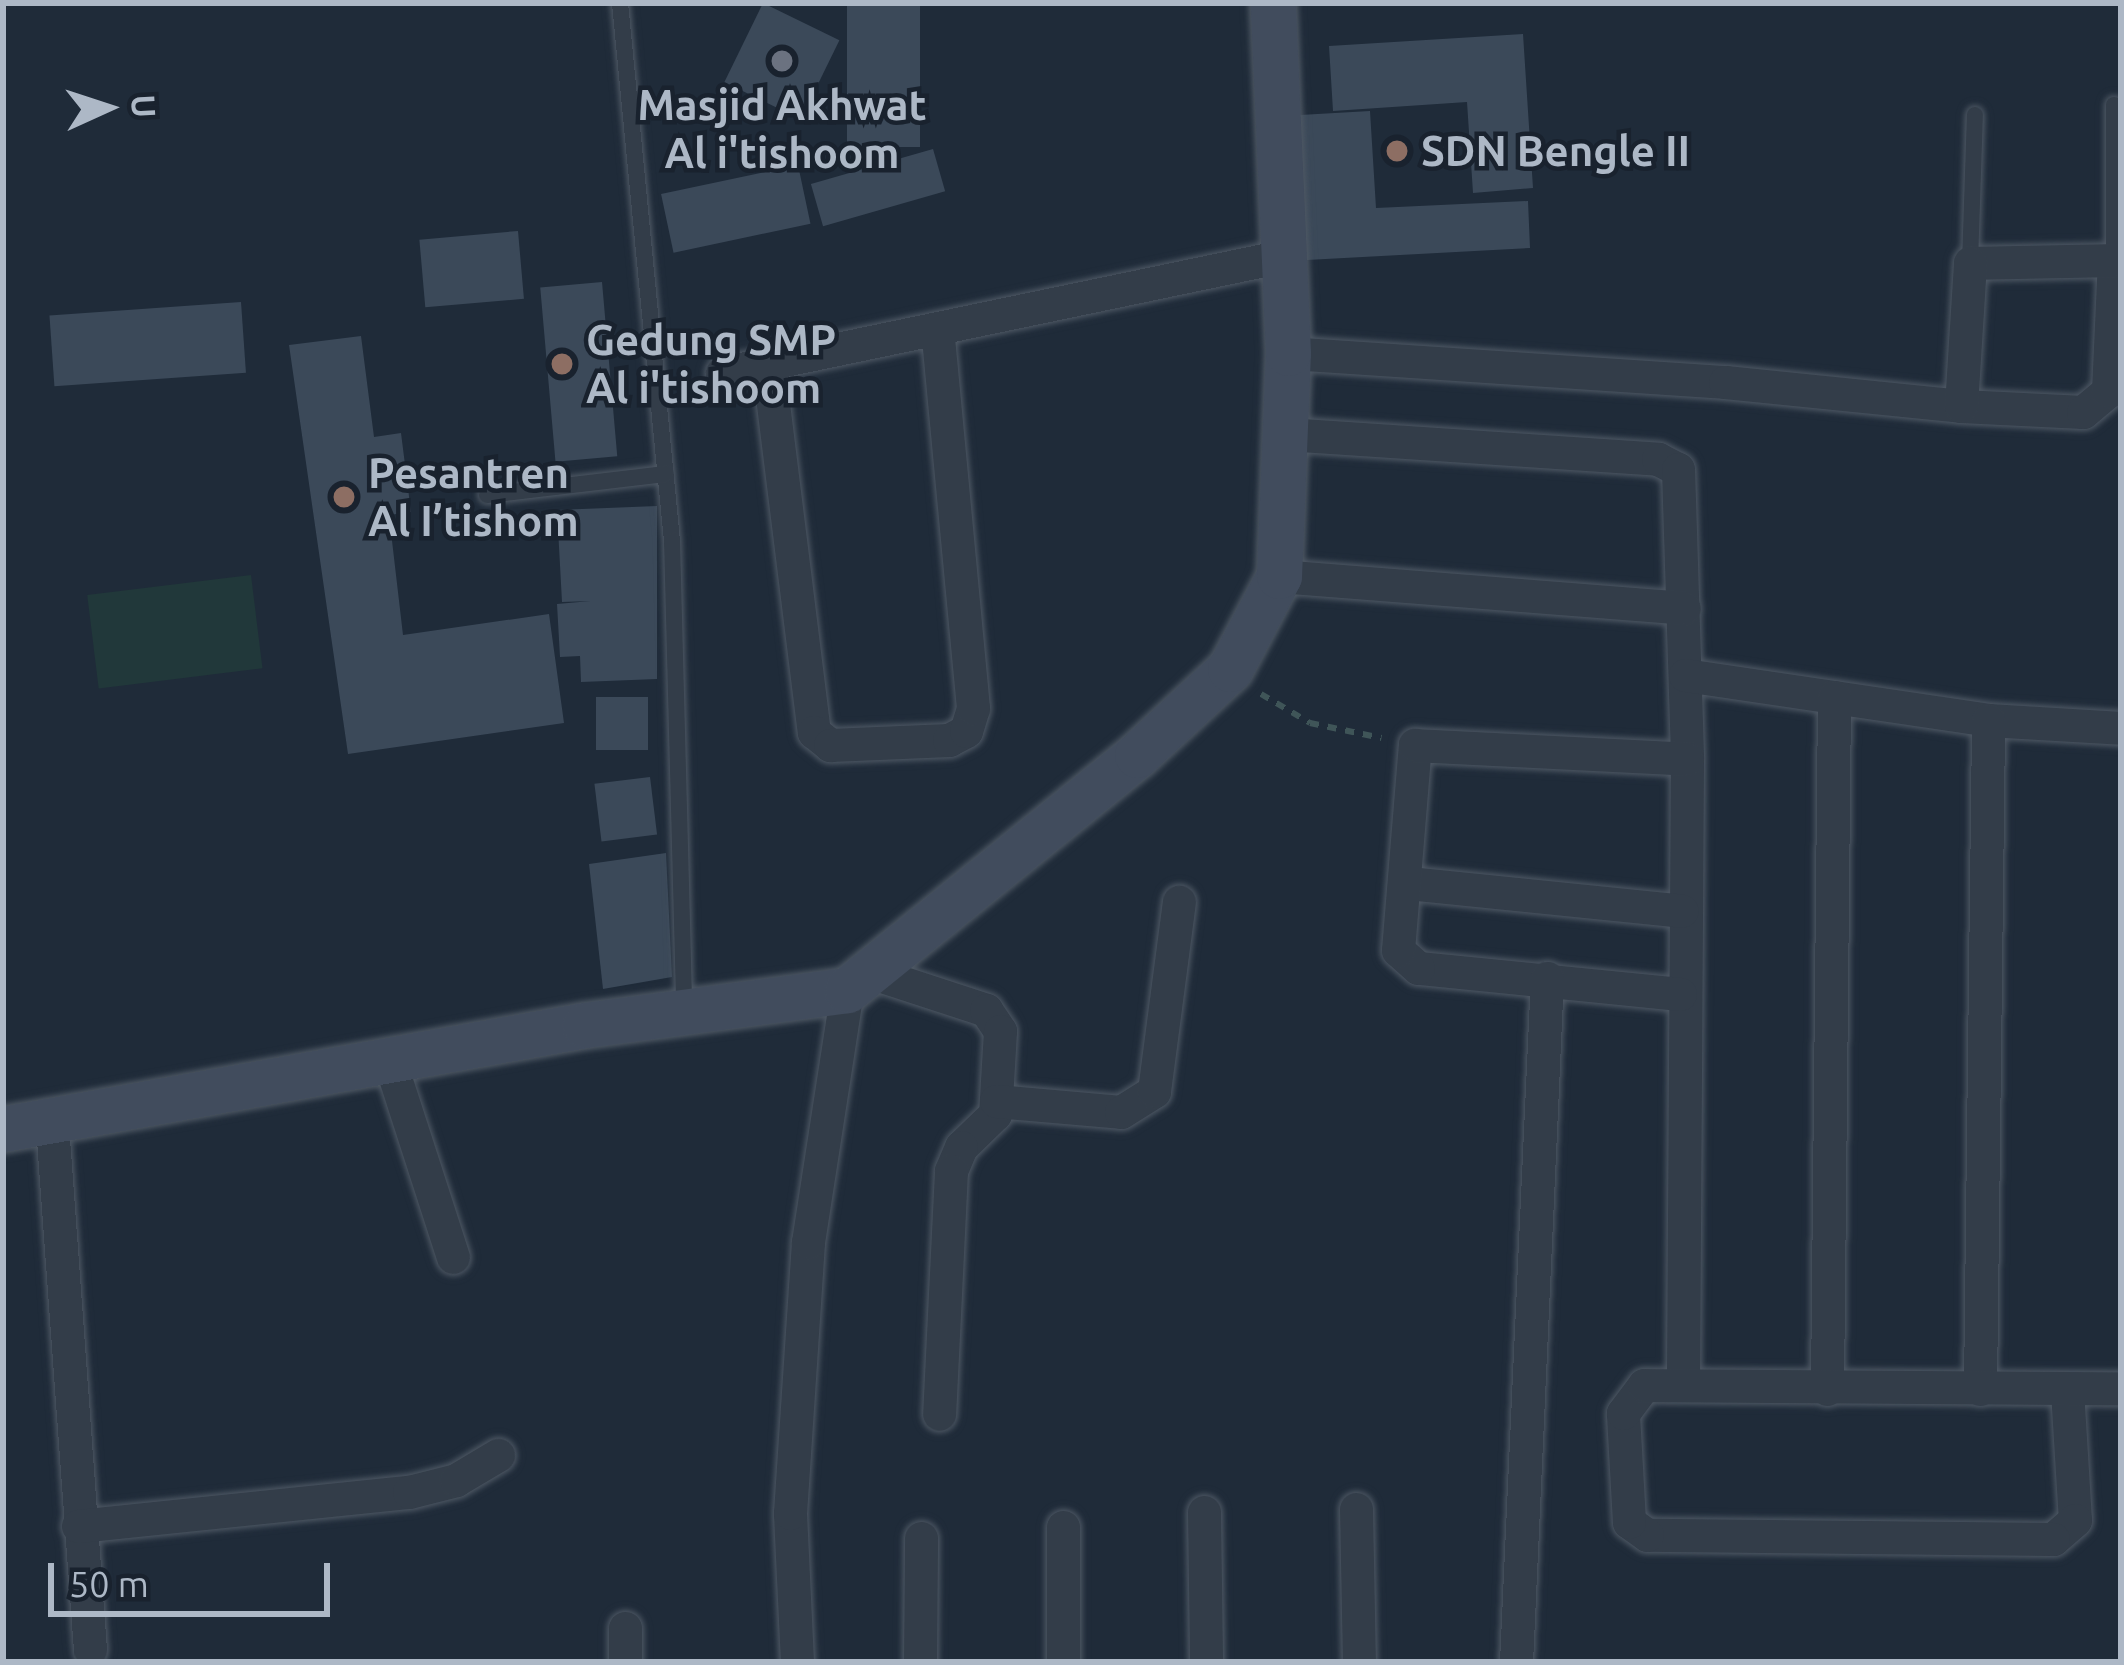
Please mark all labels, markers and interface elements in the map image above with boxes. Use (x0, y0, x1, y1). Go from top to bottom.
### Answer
north arrow (48, 48, 168, 168)
marker: Masjid Akhwat Al i'tishoom (769, 48, 795, 74)
place label: Masjid Akhwat Al i'tishoom (637, 80, 927, 178)
text: U (125, 94, 164, 119)
place label: SDN Bengle II (1421, 126, 1690, 176)
marker: SDN Bengle II (1384, 138, 1410, 164)
place label: Gedung SMP Al i'tishoom (586, 315, 836, 413)
marker: Gedung SMP Al i'tishoom (549, 351, 575, 377)
place label: Pesantren Al I’tishom (368, 448, 579, 546)
marker: Pesantren Al I’tishom (331, 484, 357, 510)
scale bar (54, 1539, 336, 1613)
text: 50 m (69, 1563, 149, 1604)

